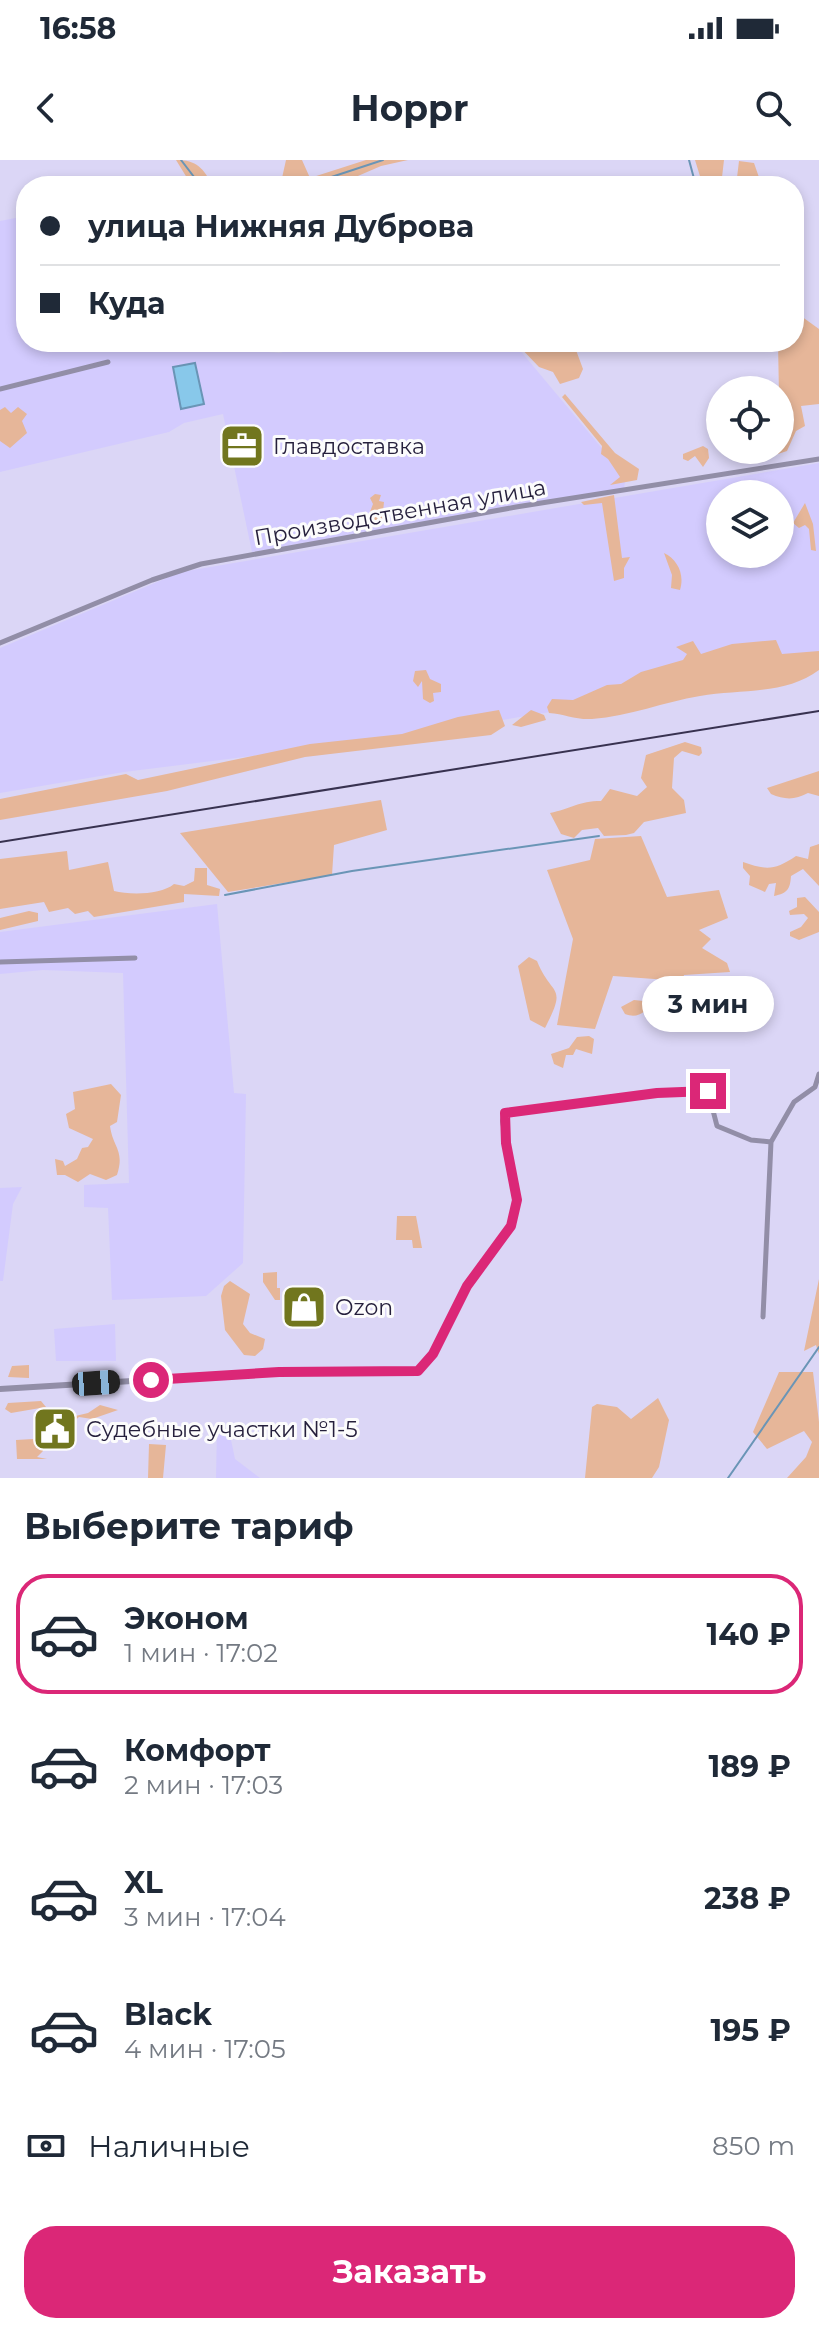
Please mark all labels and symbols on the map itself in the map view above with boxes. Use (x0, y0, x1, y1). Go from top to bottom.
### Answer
office icon: Главдоставка (218, 422, 266, 470)
place label: Главдоставка (273, 433, 425, 460)
street label: Производственная улица (252, 474, 548, 551)
callout: 3 мин (642, 975, 774, 1031)
route end (690, 1073, 726, 1109)
shop icon: Ozon (280, 1283, 328, 1331)
place label: Ozon (335, 1294, 393, 1321)
route start (133, 1362, 169, 1398)
car (71, 1369, 121, 1397)
public building icon: Судебные участки №1-5 (31, 1405, 79, 1453)
place label: Судебные участки №1-5 (86, 1416, 358, 1443)

